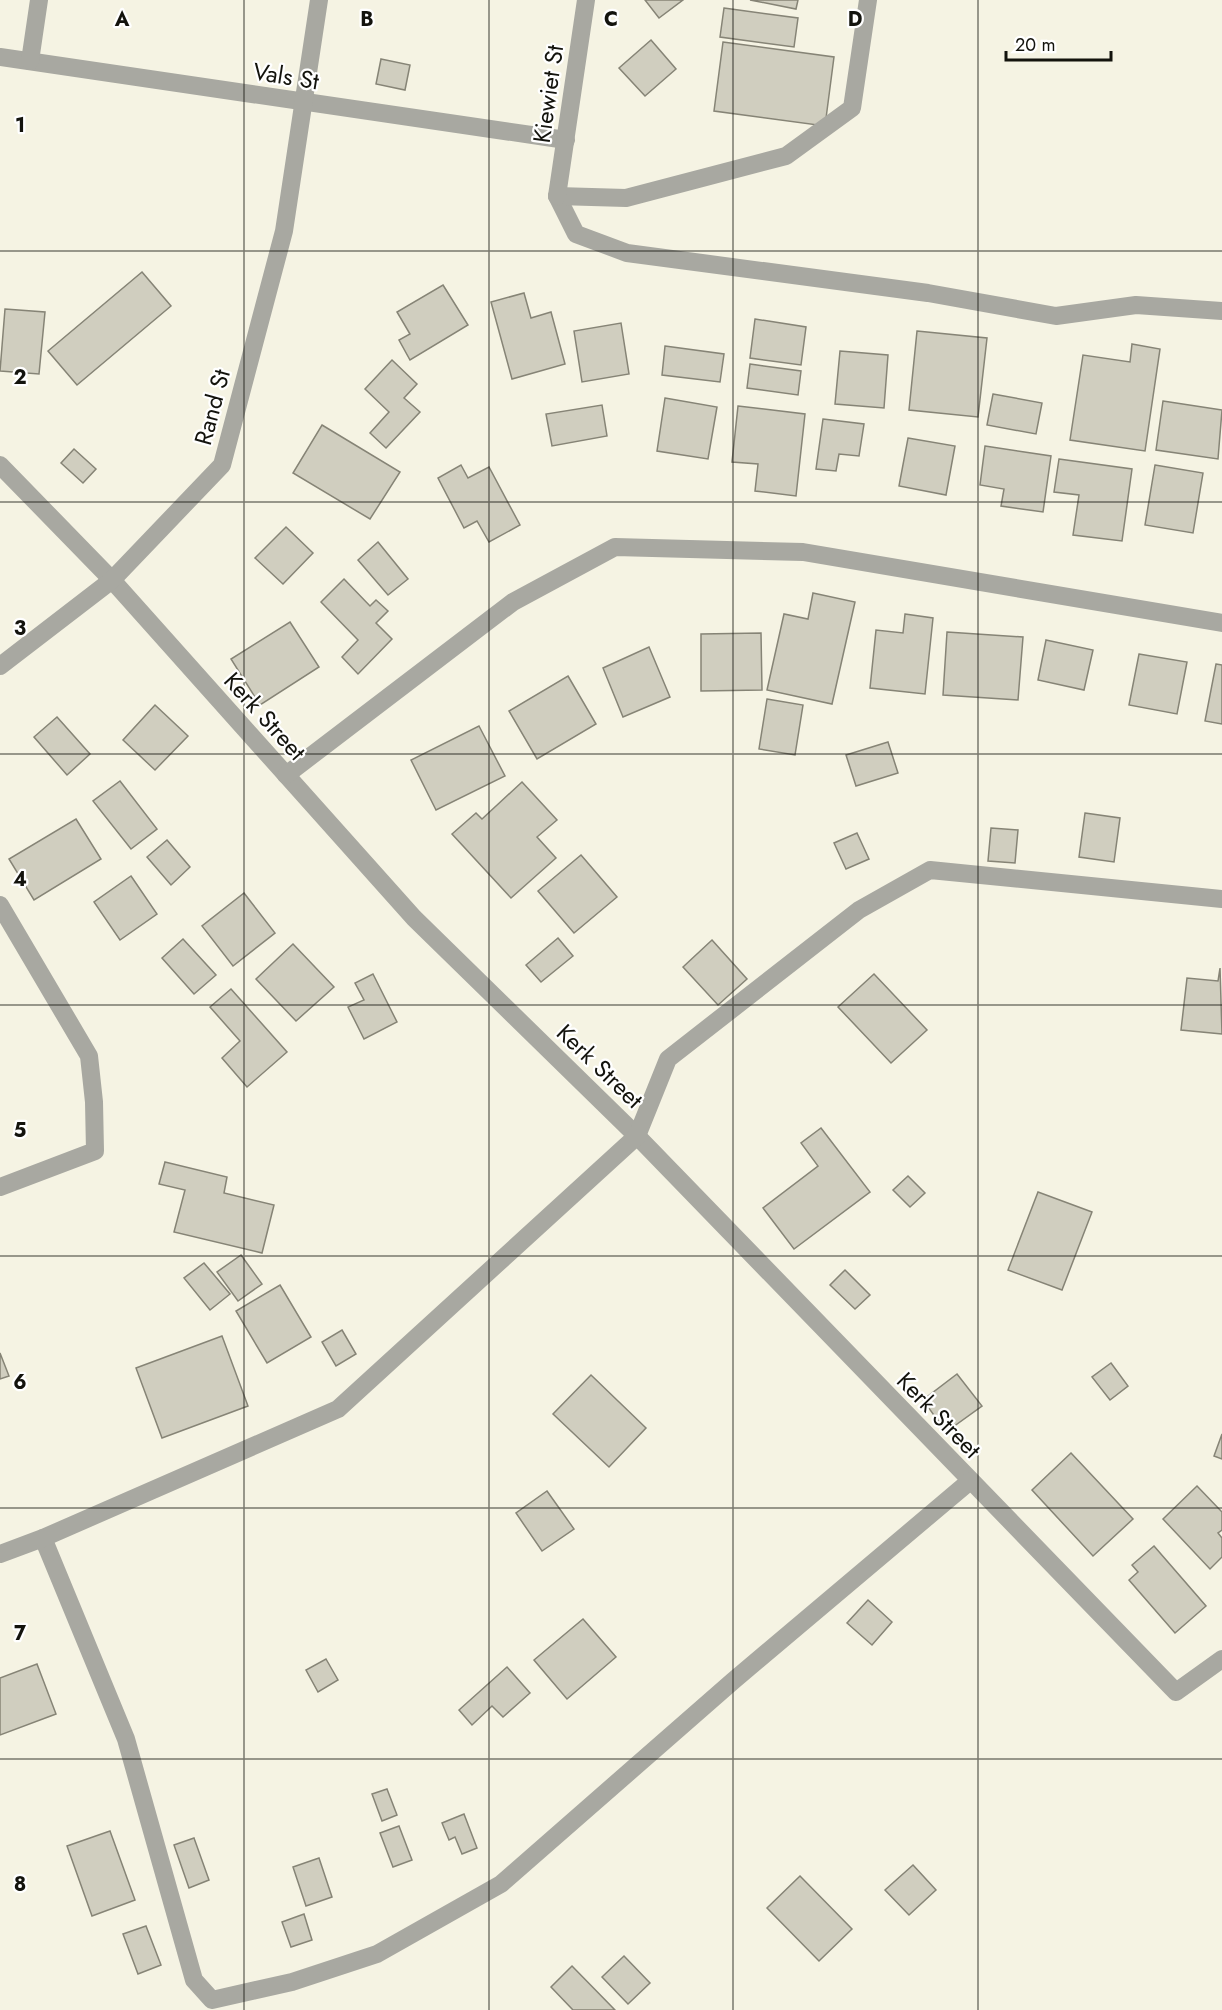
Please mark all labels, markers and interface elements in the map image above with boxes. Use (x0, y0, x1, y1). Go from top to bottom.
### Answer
text: A (114, 5, 130, 34)
text: B (360, 5, 374, 34)
text: C (604, 5, 618, 34)
text: D (848, 5, 862, 34)
scale bar (1006, 24, 1111, 62)
text: 20 m (1015, 32, 1055, 58)
street label: Kiewiet St (524, 43, 572, 145)
street label: Vals St (251, 54, 322, 99)
text: 1 (15, 111, 25, 140)
text: 2 (13, 363, 27, 392)
street label: Rand St (185, 365, 239, 449)
text: 3 (14, 614, 26, 643)
street label: Kerk Street (216, 664, 314, 768)
text: 4 (13, 865, 27, 894)
street label: Kerk Street (549, 1016, 651, 1116)
text: 5 (14, 1116, 27, 1145)
street label: Kerk Street (889, 1364, 989, 1466)
text: 6 (13, 1368, 27, 1397)
text: 7 (14, 1619, 27, 1648)
text: 8 (14, 1870, 26, 1899)

